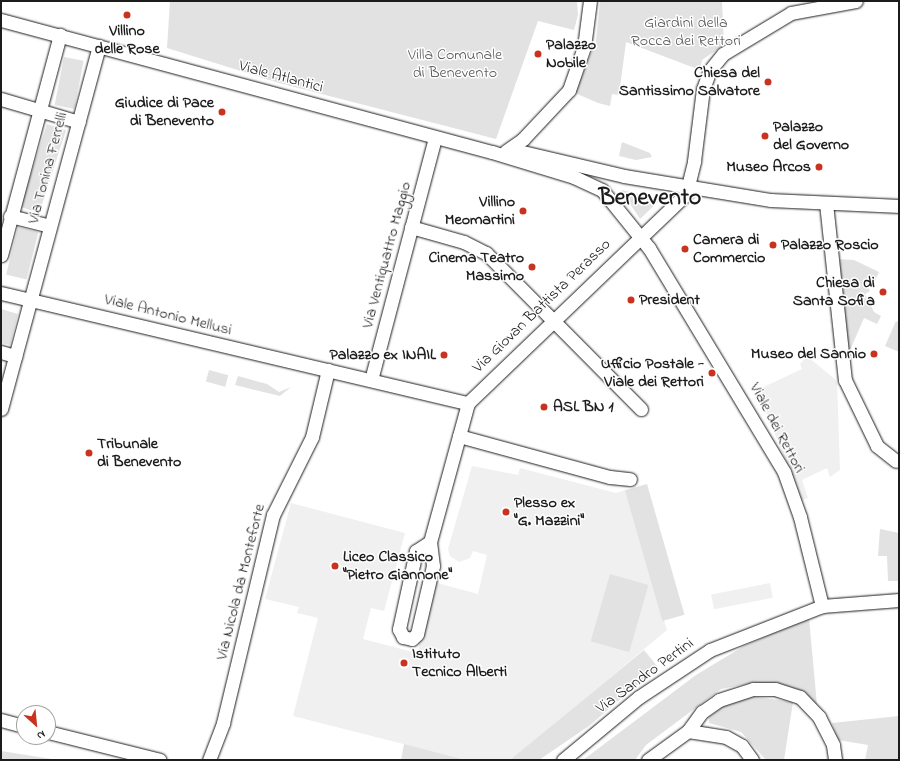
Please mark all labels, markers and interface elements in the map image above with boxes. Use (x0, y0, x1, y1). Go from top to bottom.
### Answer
marker: Villino delle Rose (122, 10, 132, 20)
park label: Giardini della Rocca dei Rettori (631, 13, 741, 51)
place label: Villino delle Rose (94, 21, 160, 59)
place label: Palazzo Nobile (546, 35, 596, 73)
park label: Villa Comunale di Benevento (408, 45, 502, 83)
marker: Palazzo Nobile (533, 49, 543, 59)
street label: Viale Atlantici (237, 57, 325, 97)
place label: Chiesa del Santissimo Salvatore (619, 63, 760, 101)
marker: Chiesa del Santissimo Salvatore (763, 77, 773, 87)
place label: Giudice di Pace di Benevento (115, 93, 214, 131)
marker: Giudice di Pace di Benevento (217, 107, 227, 117)
street label: Via Tonina Ferrelli (24, 110, 72, 226)
place label: Palazzo del Governo (773, 117, 849, 155)
marker: Palazzo del Governo (760, 131, 770, 141)
place label: Museo Arcos (726, 157, 811, 177)
marker: Museo Arcos (814, 162, 824, 172)
street label: Via Ventiquattro Maggio (358, 180, 416, 330)
district label: Benevento (599, 185, 701, 213)
place label: Villino Meomartini (445, 192, 515, 230)
marker: Villino Meomartini (518, 206, 528, 216)
place label: Camera di Commercio (693, 230, 765, 268)
street label: Via Giovan Battista Perasso (469, 235, 615, 377)
place label: Palazzo Roscio (781, 235, 879, 255)
marker: Palazzo Roscio (768, 240, 778, 250)
marker: Camera di Commercio (680, 244, 690, 254)
place label: Cinema Teatro Massimo (429, 248, 524, 286)
marker: Cinema Teatro Massimo (527, 262, 537, 272)
place label: Chiesa di Santa Sofia (793, 273, 875, 311)
marker: Chiesa di Santa Sofia (878, 287, 888, 297)
street label: Viale Antonio Mellusi (102, 290, 234, 340)
place label: President (639, 290, 700, 310)
marker: President (626, 295, 636, 305)
place label: Museo del Sannio (751, 344, 866, 364)
place label: Palazzo ex INAIL (330, 345, 436, 365)
marker: Museo del Sannio (869, 349, 879, 359)
marker: Palazzo ex INAIL (439, 350, 449, 360)
place label: Ufficio Postale - Viale dei Rettori (601, 354, 704, 392)
marker: Ufficio Postale - Viale dei Rettori (707, 368, 717, 378)
street label: Viale dei Rettori (745, 379, 809, 477)
place label: ASL BN 1 (553, 397, 614, 417)
marker: ASL BN 1 (538, 401, 550, 413)
place label: Tribunale di Benevento (97, 434, 181, 472)
marker: Tribunale di Benevento (84, 448, 94, 458)
place label: Plesso ex "G. Mazzini" (514, 493, 584, 531)
street label: Via Nicola da Monteforte (212, 502, 270, 662)
marker: Plesso ex "G. Mazzini" (501, 507, 511, 517)
place label: Liceo Classico "Pietro Giannone" (343, 547, 452, 585)
marker: Liceo Classico "Pietro Giannone" (330, 561, 340, 571)
street label: Via Sandro Pertini (592, 634, 698, 718)
place label: Istituto Tecnico Alberti (412, 644, 507, 682)
marker: Istituto Tecnico Alberti (399, 658, 409, 668)
north arrow (16, 705, 56, 745)
text: N (34, 726, 48, 744)

